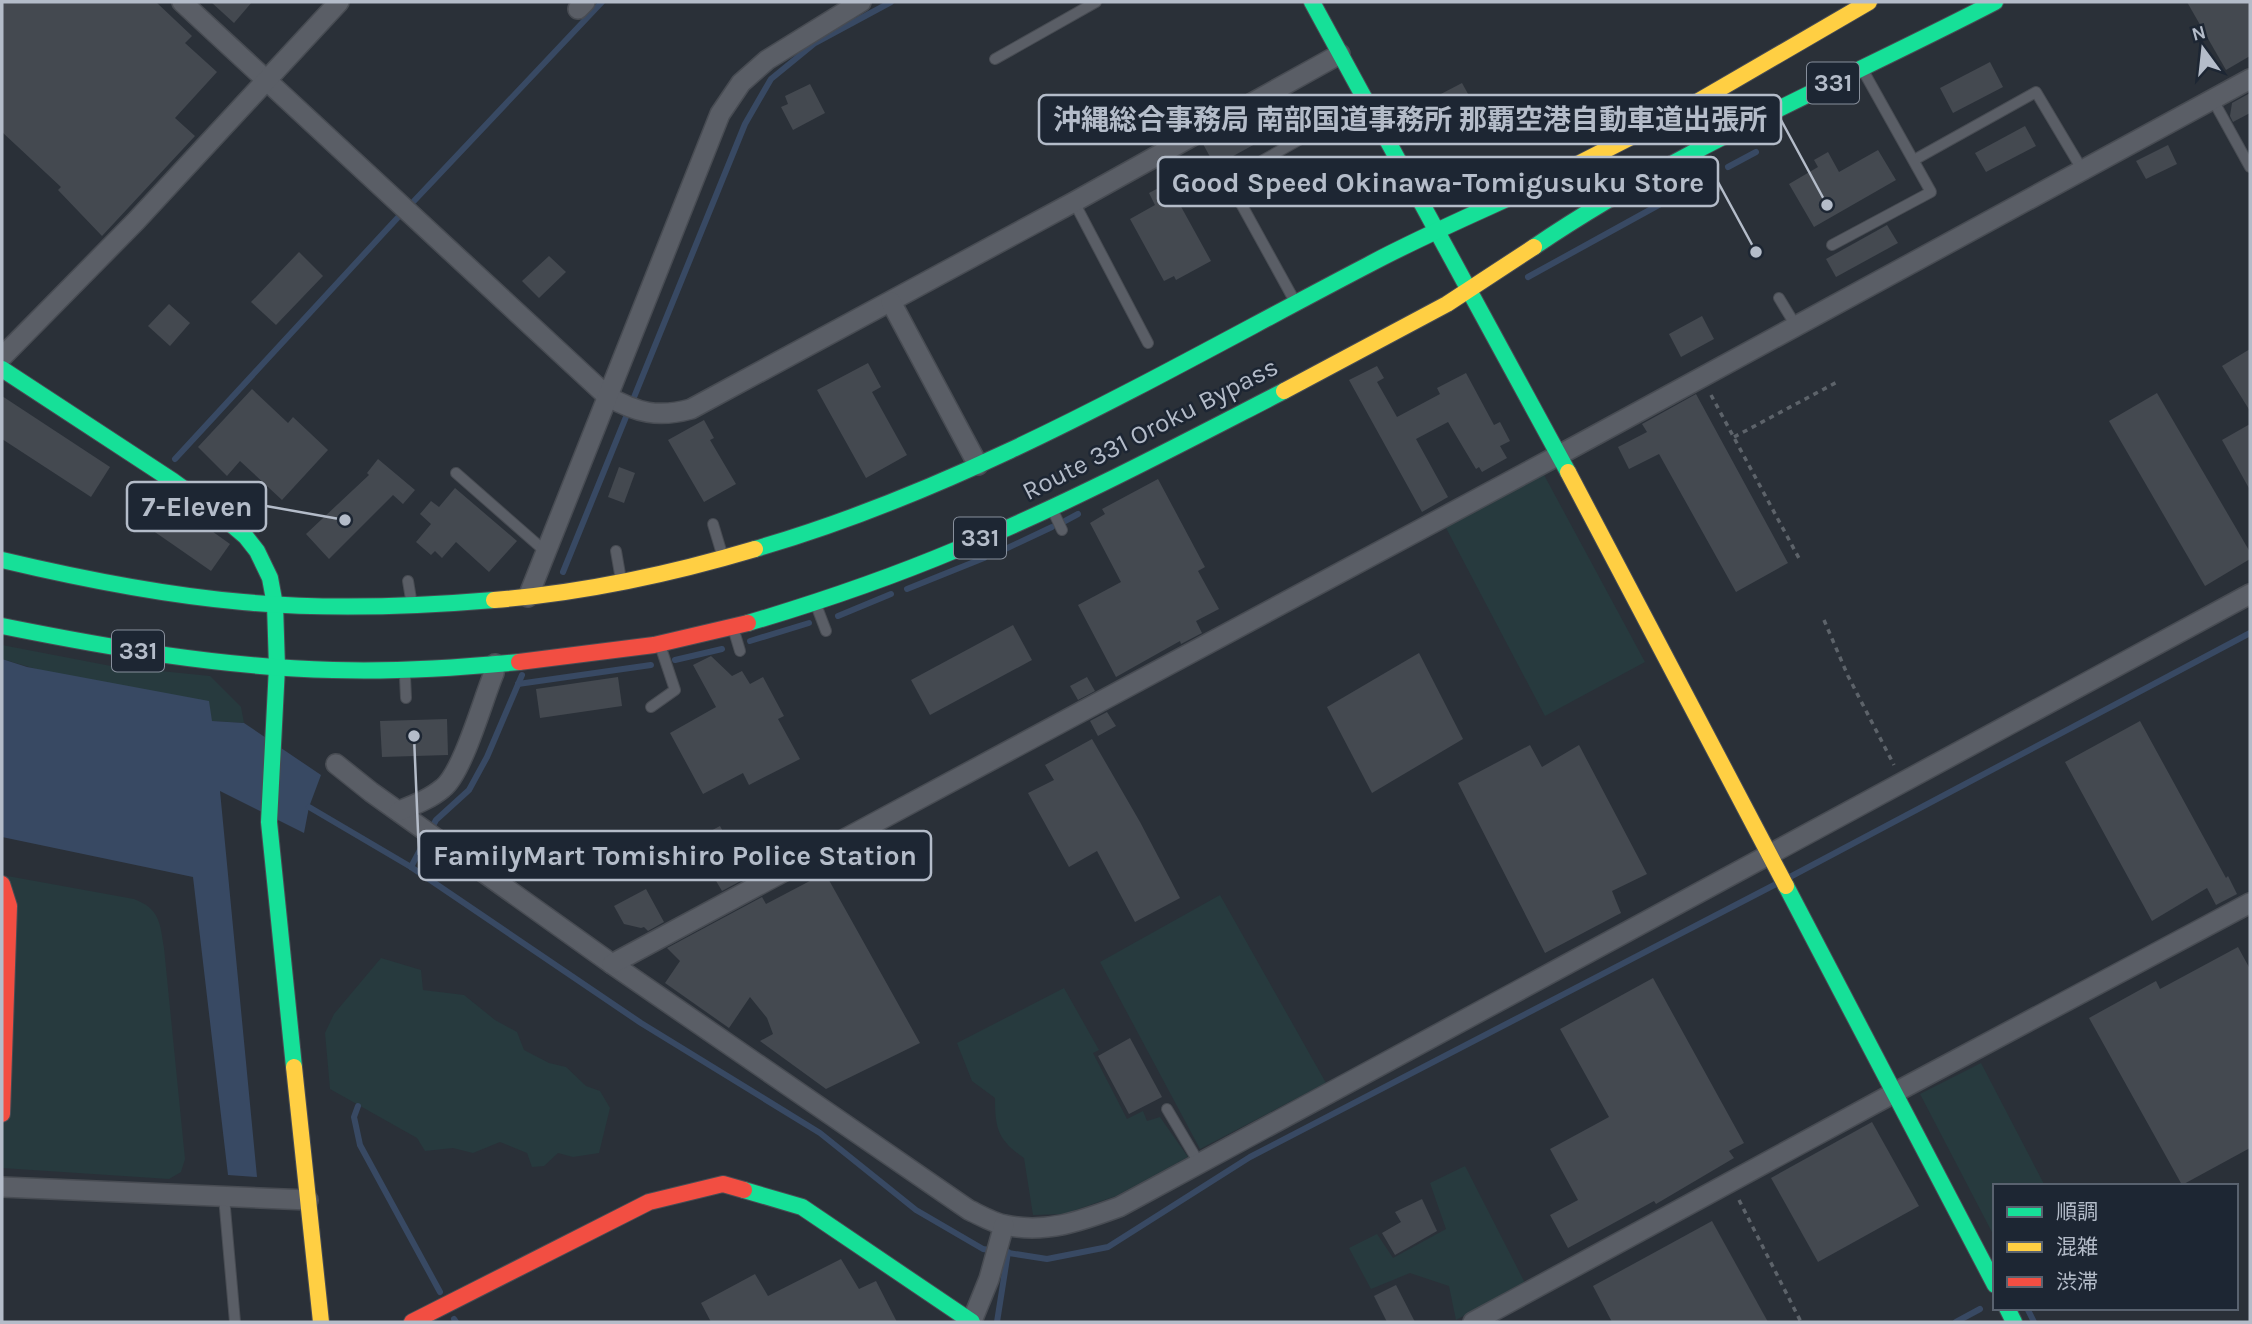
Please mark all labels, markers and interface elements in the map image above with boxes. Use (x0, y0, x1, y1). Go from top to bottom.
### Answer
north arrow (2168, 14, 2238, 84)
text: N (2189, 21, 2208, 46)
road number: 331 (1807, 62, 1859, 104)
callout: 沖縄総合事務局 南部国道事務所 那覇空港自動車道出張所 (1039, 95, 1781, 144)
text: 沖縄総合事務局 南部国道事務所 那覇空港自動車道出張所 (1053, 103, 1767, 136)
callout: Good Speed Okinawa-Tomigusuku Store (1158, 157, 1718, 206)
text: Good Speed Okinawa-Tomigusuku Store (1172, 166, 1704, 199)
street label: Route 331 Oroku Bypass (1017, 351, 1283, 507)
callout: 7-Eleven (127, 482, 266, 531)
text: 7-Eleven (142, 490, 253, 523)
road number: 331 (954, 518, 1006, 558)
road number: 331 (112, 630, 164, 672)
callout: FamilyMart Tomishiro Police Station (419, 831, 931, 880)
text: FamilyMart Tomishiro Police Station (433, 839, 917, 872)
legend (1993, 1184, 2238, 1310)
text: 順調 (2056, 1200, 2098, 1224)
text: 混雑 (2056, 1235, 2098, 1259)
text: 渋滞 (2056, 1270, 2098, 1294)

